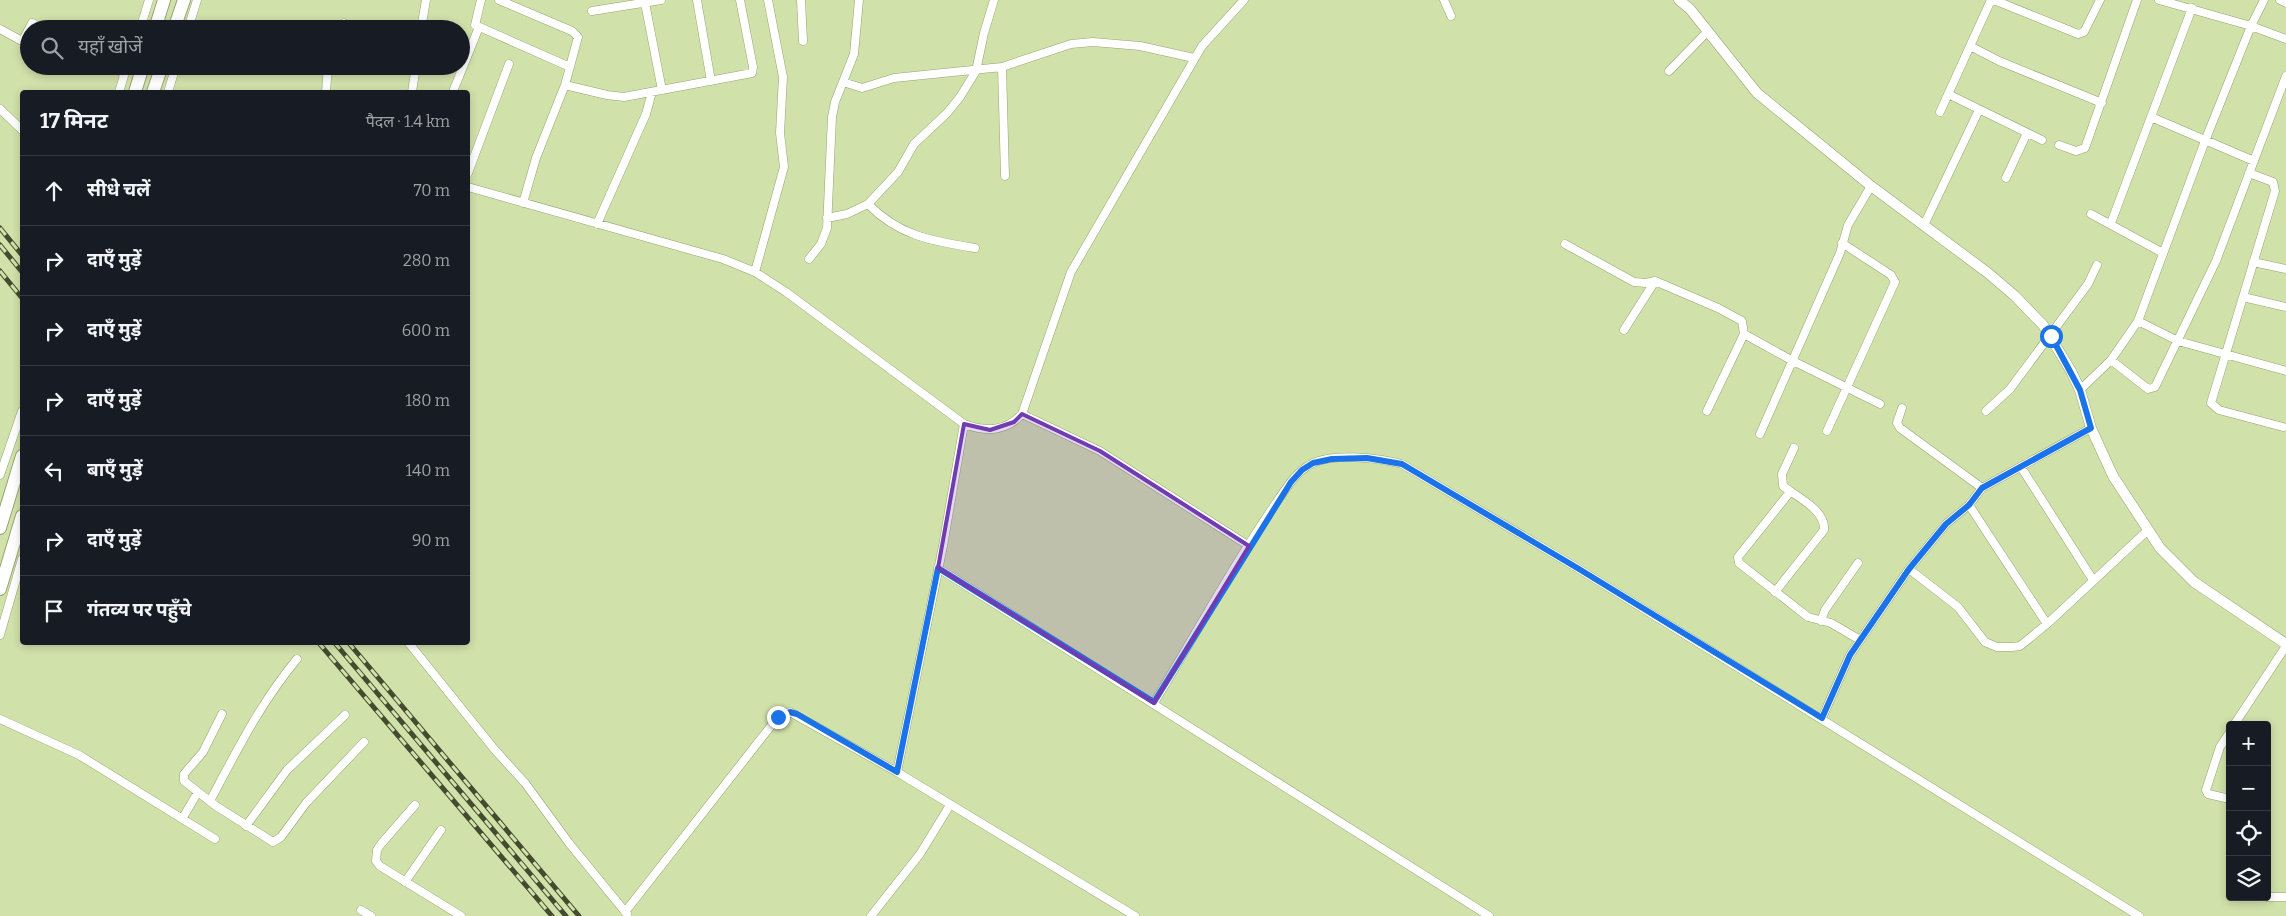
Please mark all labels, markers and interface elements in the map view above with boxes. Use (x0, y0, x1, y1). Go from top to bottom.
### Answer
search box (20, 20, 470, 75)
icon: search (38, 34, 66, 62)
text: यहाँ खोजें (78, 35, 142, 58)
text: 17 मिनट (40, 108, 108, 134)
text: पैदल · 1.4 km (366, 112, 450, 131)
icon: ahead (40, 177, 68, 205)
text: सीधे चलें (87, 178, 150, 201)
text: 70 m (414, 181, 450, 200)
icon: right (40, 247, 68, 275)
text: दाएँ मुड़ें (87, 248, 141, 271)
text: 280 m (403, 251, 450, 270)
icon: right (40, 317, 68, 345)
text: दाएँ मुड़ें (87, 318, 141, 341)
text: 600 m (402, 321, 450, 340)
route start (2040, 325, 2063, 348)
icon: right (40, 387, 68, 415)
text: दाएँ मुड़ें (87, 388, 141, 411)
text: 180 m (405, 391, 450, 410)
icon: left (40, 457, 68, 485)
text: बाएँ मुड़ें (87, 458, 143, 481)
text: 140 m (405, 461, 450, 480)
icon: right (40, 527, 68, 555)
text: दाएँ मुड़ें (87, 528, 141, 551)
text: 90 m (412, 531, 450, 550)
icon: arrive (40, 597, 68, 625)
text: गंतव्य पर पहुँचे (87, 598, 192, 621)
route end (767, 706, 790, 729)
map controls (2226, 721, 2271, 901)
button: + (2226, 721, 2271, 766)
button: − (2226, 766, 2271, 811)
button: locate (2226, 811, 2271, 856)
button: layers (2226, 856, 2271, 901)

